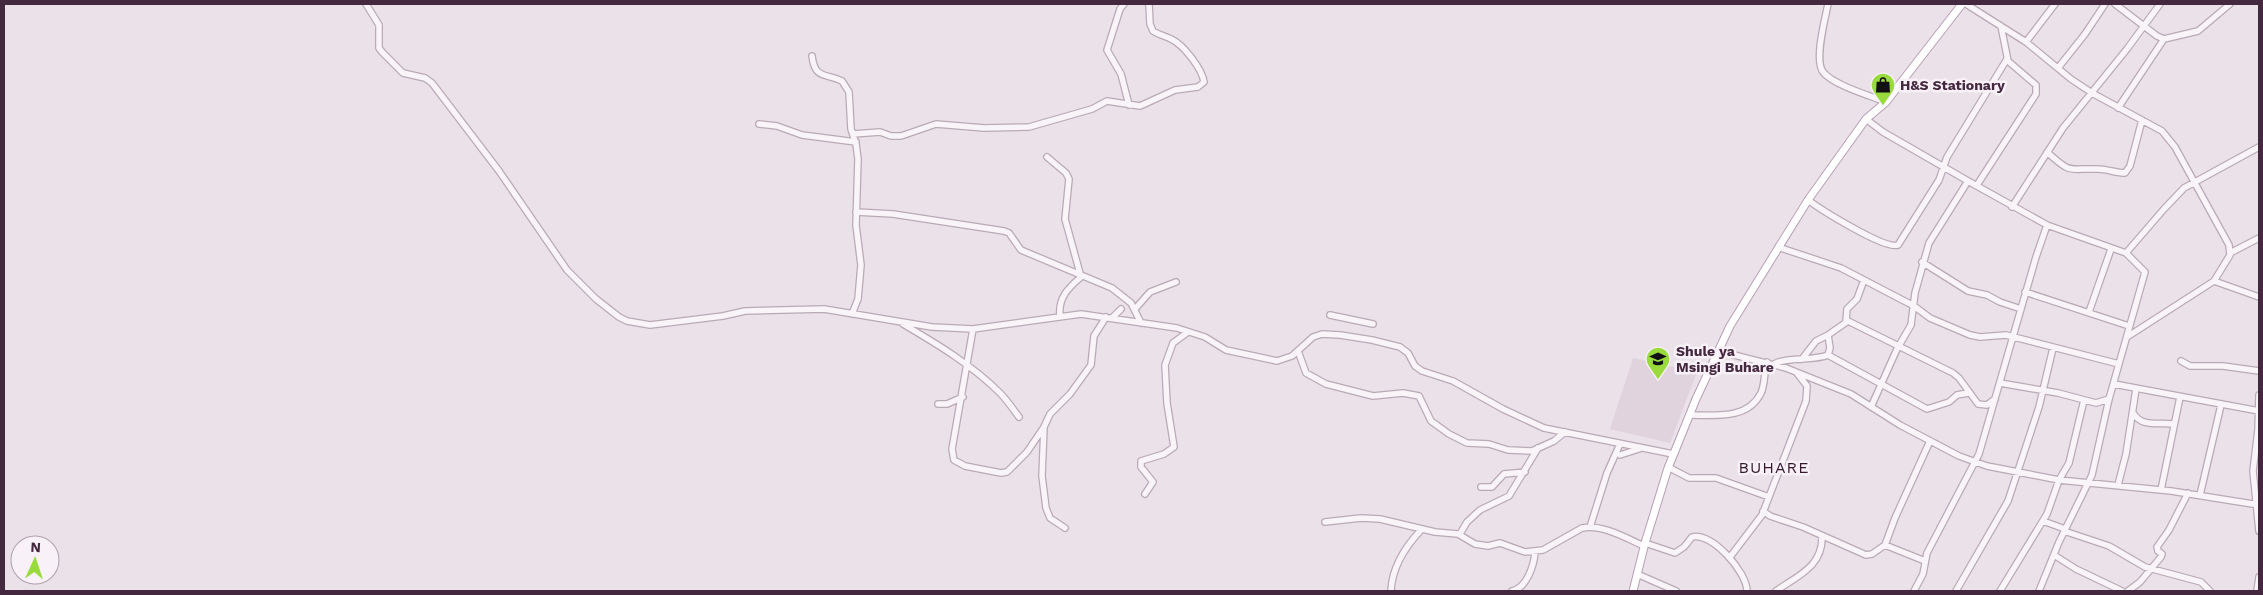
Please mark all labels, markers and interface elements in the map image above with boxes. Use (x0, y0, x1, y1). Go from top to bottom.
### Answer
shop icon: H&S Stationary (1870, 72, 1896, 106)
place label: H&S Stationary (1900, 77, 2005, 93)
place label: Shule ya Msingi Buhare (1676, 343, 1774, 375)
school or university icon: Shule ya Msingi Buhare (1645, 346, 1671, 380)
district label: BUHARE (1739, 458, 1809, 477)
north arrow (10, 535, 60, 585)
text: N (30, 539, 41, 555)

